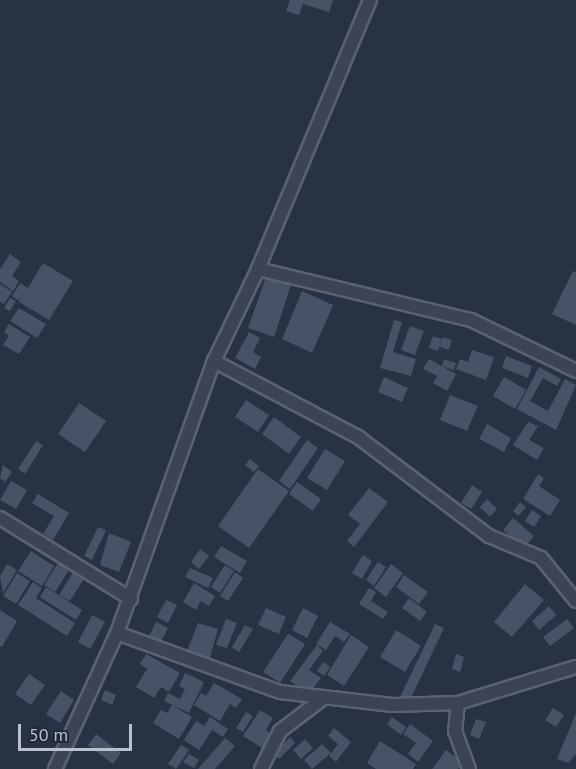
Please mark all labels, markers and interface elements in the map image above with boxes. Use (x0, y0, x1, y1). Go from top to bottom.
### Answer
scale bar (21, 712, 135, 750)
text: 50 m (29, 723, 68, 746)

